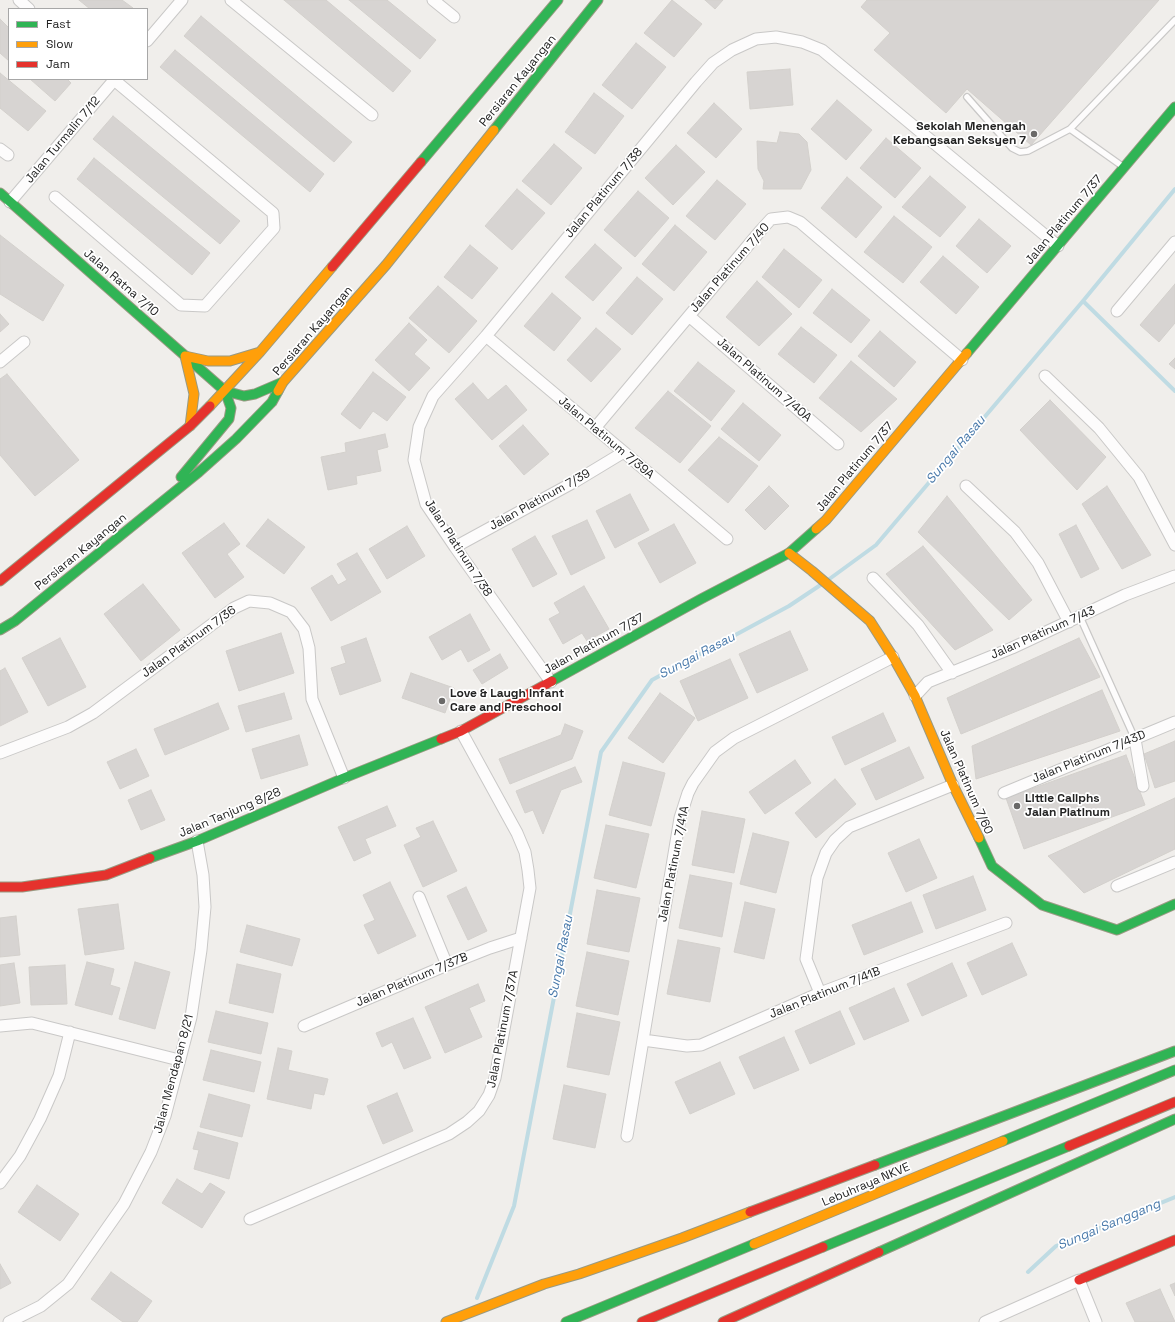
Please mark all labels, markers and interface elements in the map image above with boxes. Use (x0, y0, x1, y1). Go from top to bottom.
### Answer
legend (8, 8, 148, 80)
text: Fast (46, 16, 71, 32)
street label: Persiaran Kayangan (477, 32, 559, 130)
text: Slow (46, 36, 73, 52)
text: Jam (46, 56, 70, 72)
street label: Jalan Turmalin 7/12 (22, 94, 104, 186)
place label: Sekolah Menengah Kebangsaan Seksyen 7 (893, 120, 1026, 148)
marker: Sekolah Menengah Kebangsaan Seksyen 7 (1029, 129, 1039, 139)
street label: Jalan Platinum 7/38 (562, 145, 646, 241)
street label: Jalan Platinum 7/37 (1022, 172, 1106, 268)
street label: Jalan Platinum 7/40 (687, 220, 773, 316)
street label: Jalan Ratna 7/10 (80, 246, 162, 320)
street label: Persiaran Kayangan (270, 283, 356, 379)
street label: Jalan Platinum 7/40A (714, 335, 814, 425)
street label: Jalan Platinum 7/39A (555, 394, 657, 482)
water label: Sungai Rasau (923, 413, 989, 487)
street label: Jalan Platinum 7/37 (813, 419, 897, 515)
street label: Jalan Platinum 7/39 (487, 466, 593, 534)
street label: Jalan Platinum 7/38 (421, 497, 495, 599)
street label: Persiaran Kayangan (32, 511, 130, 593)
street label: Jalan Platinum 7/36 (139, 603, 239, 681)
street label: Jalan Platinum 7/43 (988, 603, 1098, 663)
street label: Jalan Platinum 7/37 (541, 610, 647, 678)
water label: Sungai Rasau (656, 629, 738, 683)
place label: Love & Laugh Infant Care and Preschool (450, 687, 564, 715)
marker: Love & Laugh Infant Care and Preschool (437, 696, 447, 706)
street label: Jalan Platinum 7/60 (936, 727, 996, 837)
street label: Jalan Platinum 7/43D (1030, 728, 1148, 786)
street label: Jalan Tanjung 8/28 (177, 785, 283, 841)
place label: Little Caliphs Jalan Platinum (1025, 792, 1110, 820)
marker: Little Caliphs Jalan Platinum (1012, 801, 1022, 811)
street label: Jalan Platinum 7/41A (656, 805, 692, 923)
water label: Sungai Rasau (545, 914, 577, 1000)
street label: Jalan Platinum 7/37B (354, 950, 470, 1010)
street label: Jalan Platinum 7/41B (767, 964, 883, 1022)
street label: Jalan Platinum 7/37A (484, 969, 522, 1089)
street label: Jalan Mendapan 8/21 (151, 1013, 197, 1135)
street label: Lebuhraya NKVE (820, 1160, 912, 1210)
water label: Sungai Sanggang (1055, 1196, 1163, 1254)

